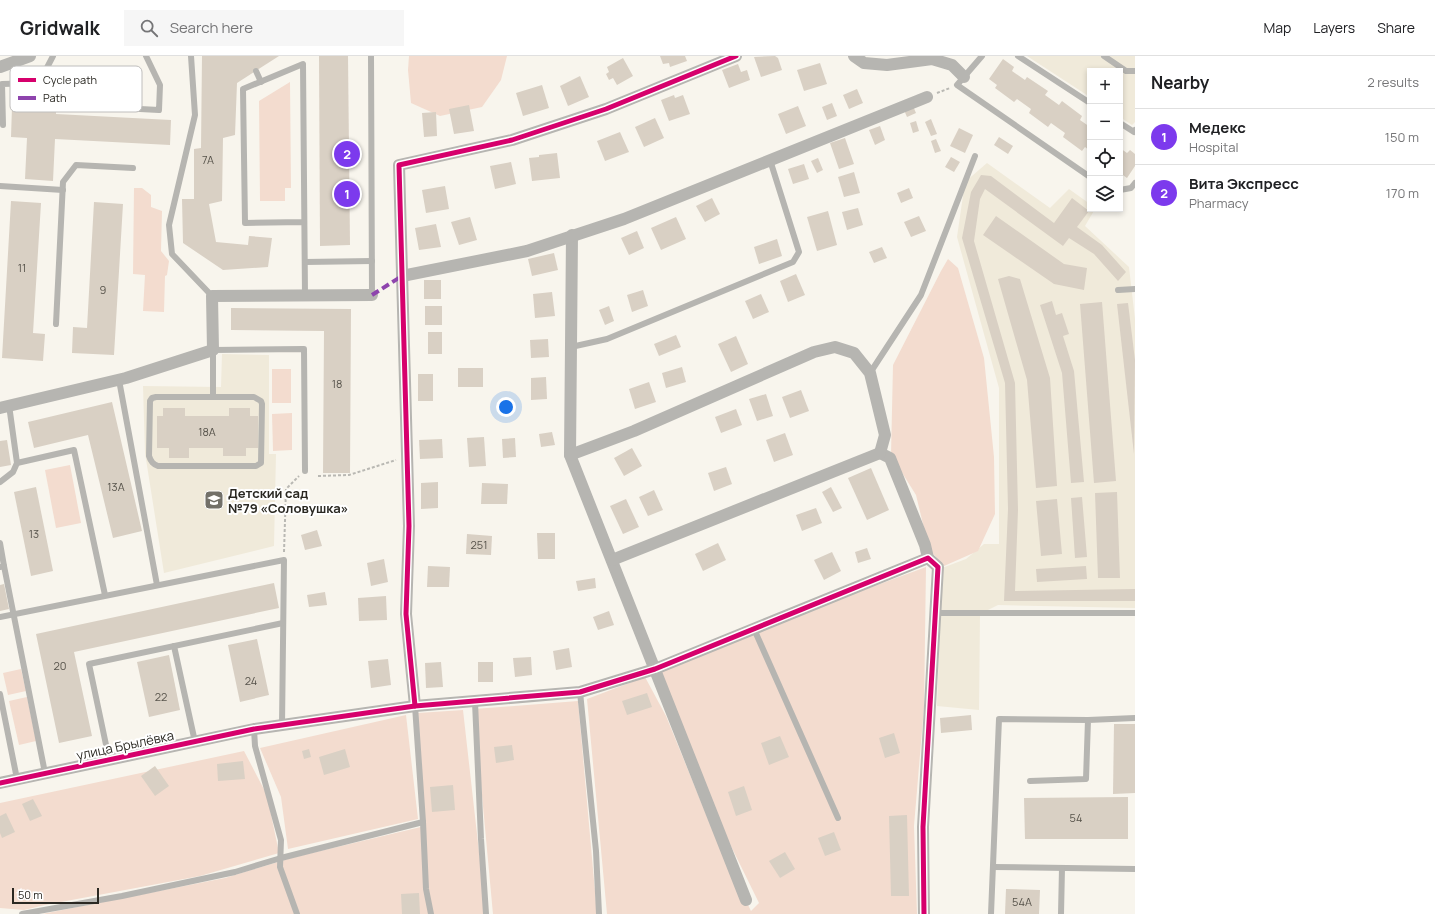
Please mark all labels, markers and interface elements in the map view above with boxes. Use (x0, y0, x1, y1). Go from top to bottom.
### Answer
search box (124, 10, 404, 46)
text: Gridwalk (20, 15, 100, 41)
icon: search (138, 17, 160, 39)
text: Search here (170, 17, 253, 38)
text: Map (1263, 18, 1291, 37)
text: Layers (1313, 18, 1355, 37)
text: Share (1377, 18, 1415, 37)
legend (10, 66, 142, 112)
map controls (1087, 68, 1123, 212)
button: + (1087, 68, 1123, 104)
text: Nearby (1151, 71, 1209, 94)
text: Cycle path (43, 72, 97, 87)
text: 2 results (1367, 73, 1419, 91)
text: Path (43, 90, 66, 105)
button: − (1087, 104, 1123, 140)
text: Медекс (1189, 117, 1246, 138)
text: 1 (1161, 128, 1167, 146)
text: 150 m (1385, 128, 1419, 146)
text: Hospital (1189, 138, 1239, 156)
pin: 2 (334, 139, 360, 169)
button: locate (1087, 140, 1123, 176)
house number: 7А (202, 152, 214, 167)
text: Вита Экспресс (1189, 173, 1299, 194)
button: layers (1087, 176, 1123, 212)
pin: 1 (334, 179, 360, 209)
text: 2 (1160, 184, 1168, 202)
text: 170 m (1386, 184, 1419, 202)
text: Pharmacy (1189, 194, 1249, 212)
house number: 11 (18, 260, 26, 275)
house number: 9 (100, 282, 107, 297)
house number: 18 (332, 376, 342, 391)
your location (496, 397, 516, 417)
house number: 18А (198, 424, 216, 439)
house number: 13А (107, 479, 125, 494)
place label: Детский сад №79 «Соловушка» (228, 484, 348, 517)
school or university icon: Детский сад №79 «Соловушка» (203, 489, 225, 511)
house number: 13 (29, 526, 39, 541)
house number: 251 (471, 537, 487, 552)
house number: 20 (54, 658, 66, 673)
house number: 24 (245, 673, 257, 688)
house number: 22 (155, 689, 167, 704)
street label: улица Брылёвка (75, 726, 175, 764)
house number: 54 (1070, 810, 1082, 825)
scale bar (12, 886, 99, 905)
text: 50 m (18, 887, 43, 902)
house number: 54А (1012, 894, 1032, 909)

